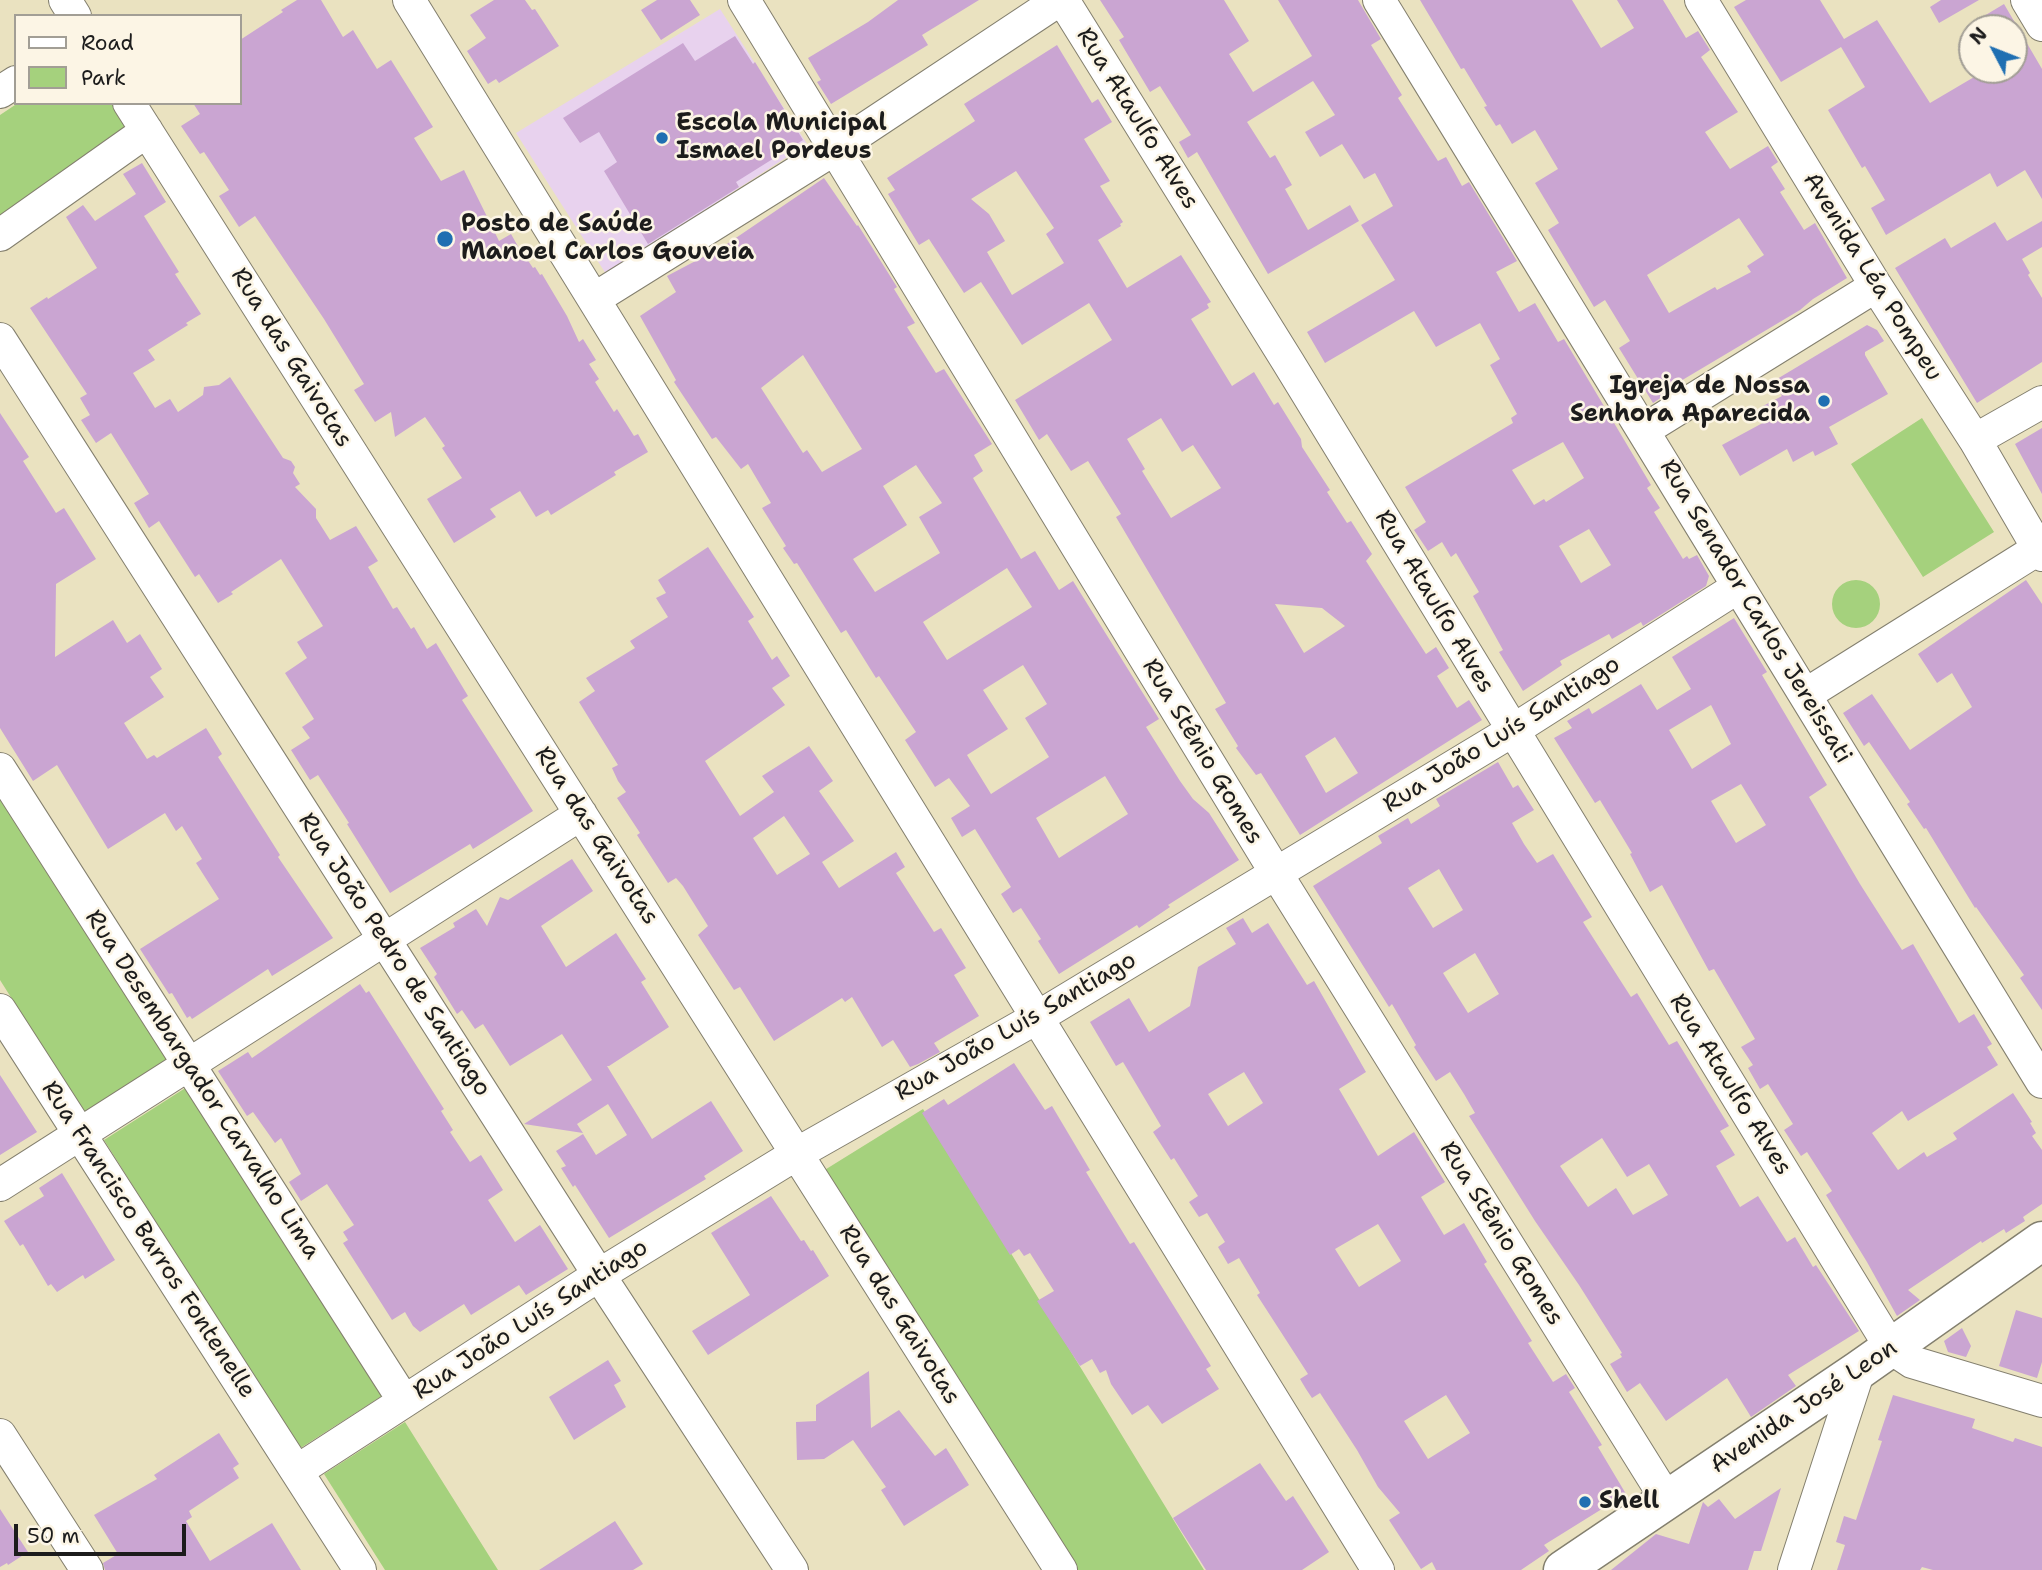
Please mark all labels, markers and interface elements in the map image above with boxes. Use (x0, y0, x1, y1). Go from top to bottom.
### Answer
legend (14, 14, 242, 105)
north arrow (1958, 14, 2028, 84)
text: N (1964, 22, 1993, 50)
street label: Rua Ataulfo Alves (1070, 23, 1204, 215)
text: Road (81, 29, 134, 57)
text: Park (81, 64, 126, 92)
place label: Escola Municipal Ismael Pordeus (676, 110, 887, 166)
marker: Escola Municipal Ismael Pordeus (654, 130, 670, 146)
street label: Avenida Léa Pompeu (1796, 167, 1948, 387)
place label: Posto de Saúde Manoel Carlos Gouveia (461, 211, 754, 267)
marker: Posto de Saúde Manoel Carlos Gouveia (435, 229, 455, 249)
street label: Rua das Gaivotas (224, 263, 358, 453)
place label: Igreja de Nossa Senhora Aparecida (1570, 373, 1810, 429)
marker: Igreja de Nossa Senhora Aparecida (1816, 393, 1832, 409)
street label: Rua Senador Carlos Jereissati (1653, 455, 1857, 769)
street label: Rua Ataulfo Alves (1368, 505, 1500, 699)
street label: Rua João Luís Santiago (1378, 650, 1626, 820)
street label: Rua Stênio Gomes (1135, 654, 1269, 850)
street label: Rua das Gaivotas (528, 742, 664, 930)
street label: Rua João Pedro de Santiago (291, 808, 497, 1102)
street label: Rua Desembargador Carvalho Lima (78, 905, 326, 1265)
street label: Rua João Luís Santiago (890, 946, 1142, 1108)
street label: Rua Ataulfo Alves (1663, 989, 1797, 1181)
street label: Rua Francisco Barros Fontenelle (35, 1076, 261, 1404)
street label: Rua Stênio Gomes (1433, 1137, 1569, 1331)
street label: Rua das Gaivotas (832, 1220, 966, 1410)
street label: Rua João Luís Santiago (408, 1233, 654, 1407)
street label: Avenida José Leon (1705, 1334, 1903, 1480)
place label: Shell (1599, 1488, 1659, 1516)
marker: Shell (1577, 1494, 1593, 1510)
scale bar (18, 1510, 189, 1554)
text: 50 m (27, 1522, 80, 1550)

